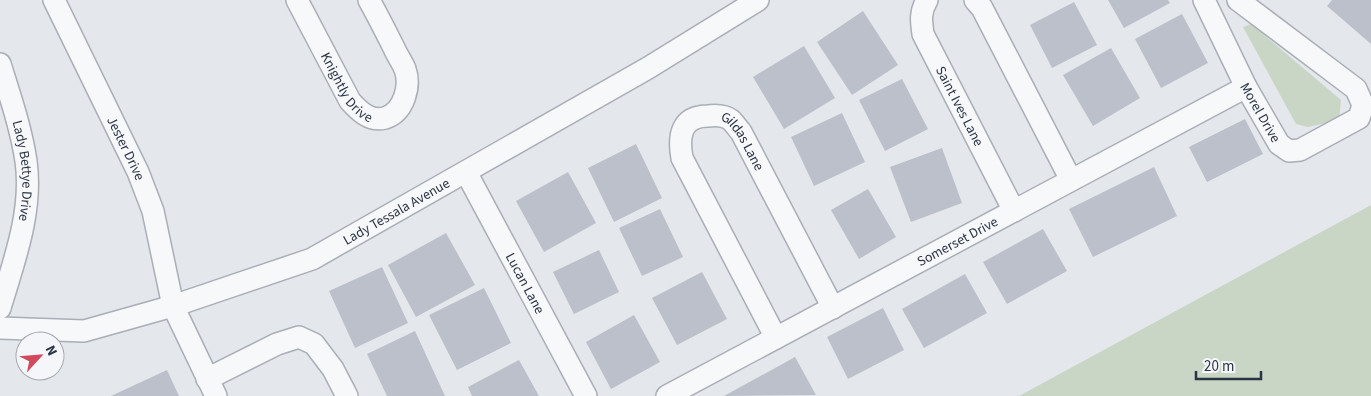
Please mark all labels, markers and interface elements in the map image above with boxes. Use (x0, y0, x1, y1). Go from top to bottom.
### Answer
street label: Knightly Drive (315, 49, 376, 128)
street label: Saint Ives Lane (930, 63, 988, 150)
street label: Morel Drive (1235, 79, 1285, 147)
street label: Gildas Lane (718, 107, 769, 175)
street label: Jester Drive (101, 113, 149, 183)
street label: Lady Bettye Drive (7, 118, 37, 223)
street label: Lady Tessala Avenue (340, 174, 454, 250)
street label: Somerset Drive (914, 212, 1002, 272)
street label: Lucan Lane (500, 249, 549, 318)
north arrow (15, 331, 65, 381)
text: N (40, 342, 62, 359)
scale bar (1196, 348, 1261, 380)
text: 20 m (1204, 356, 1234, 377)

